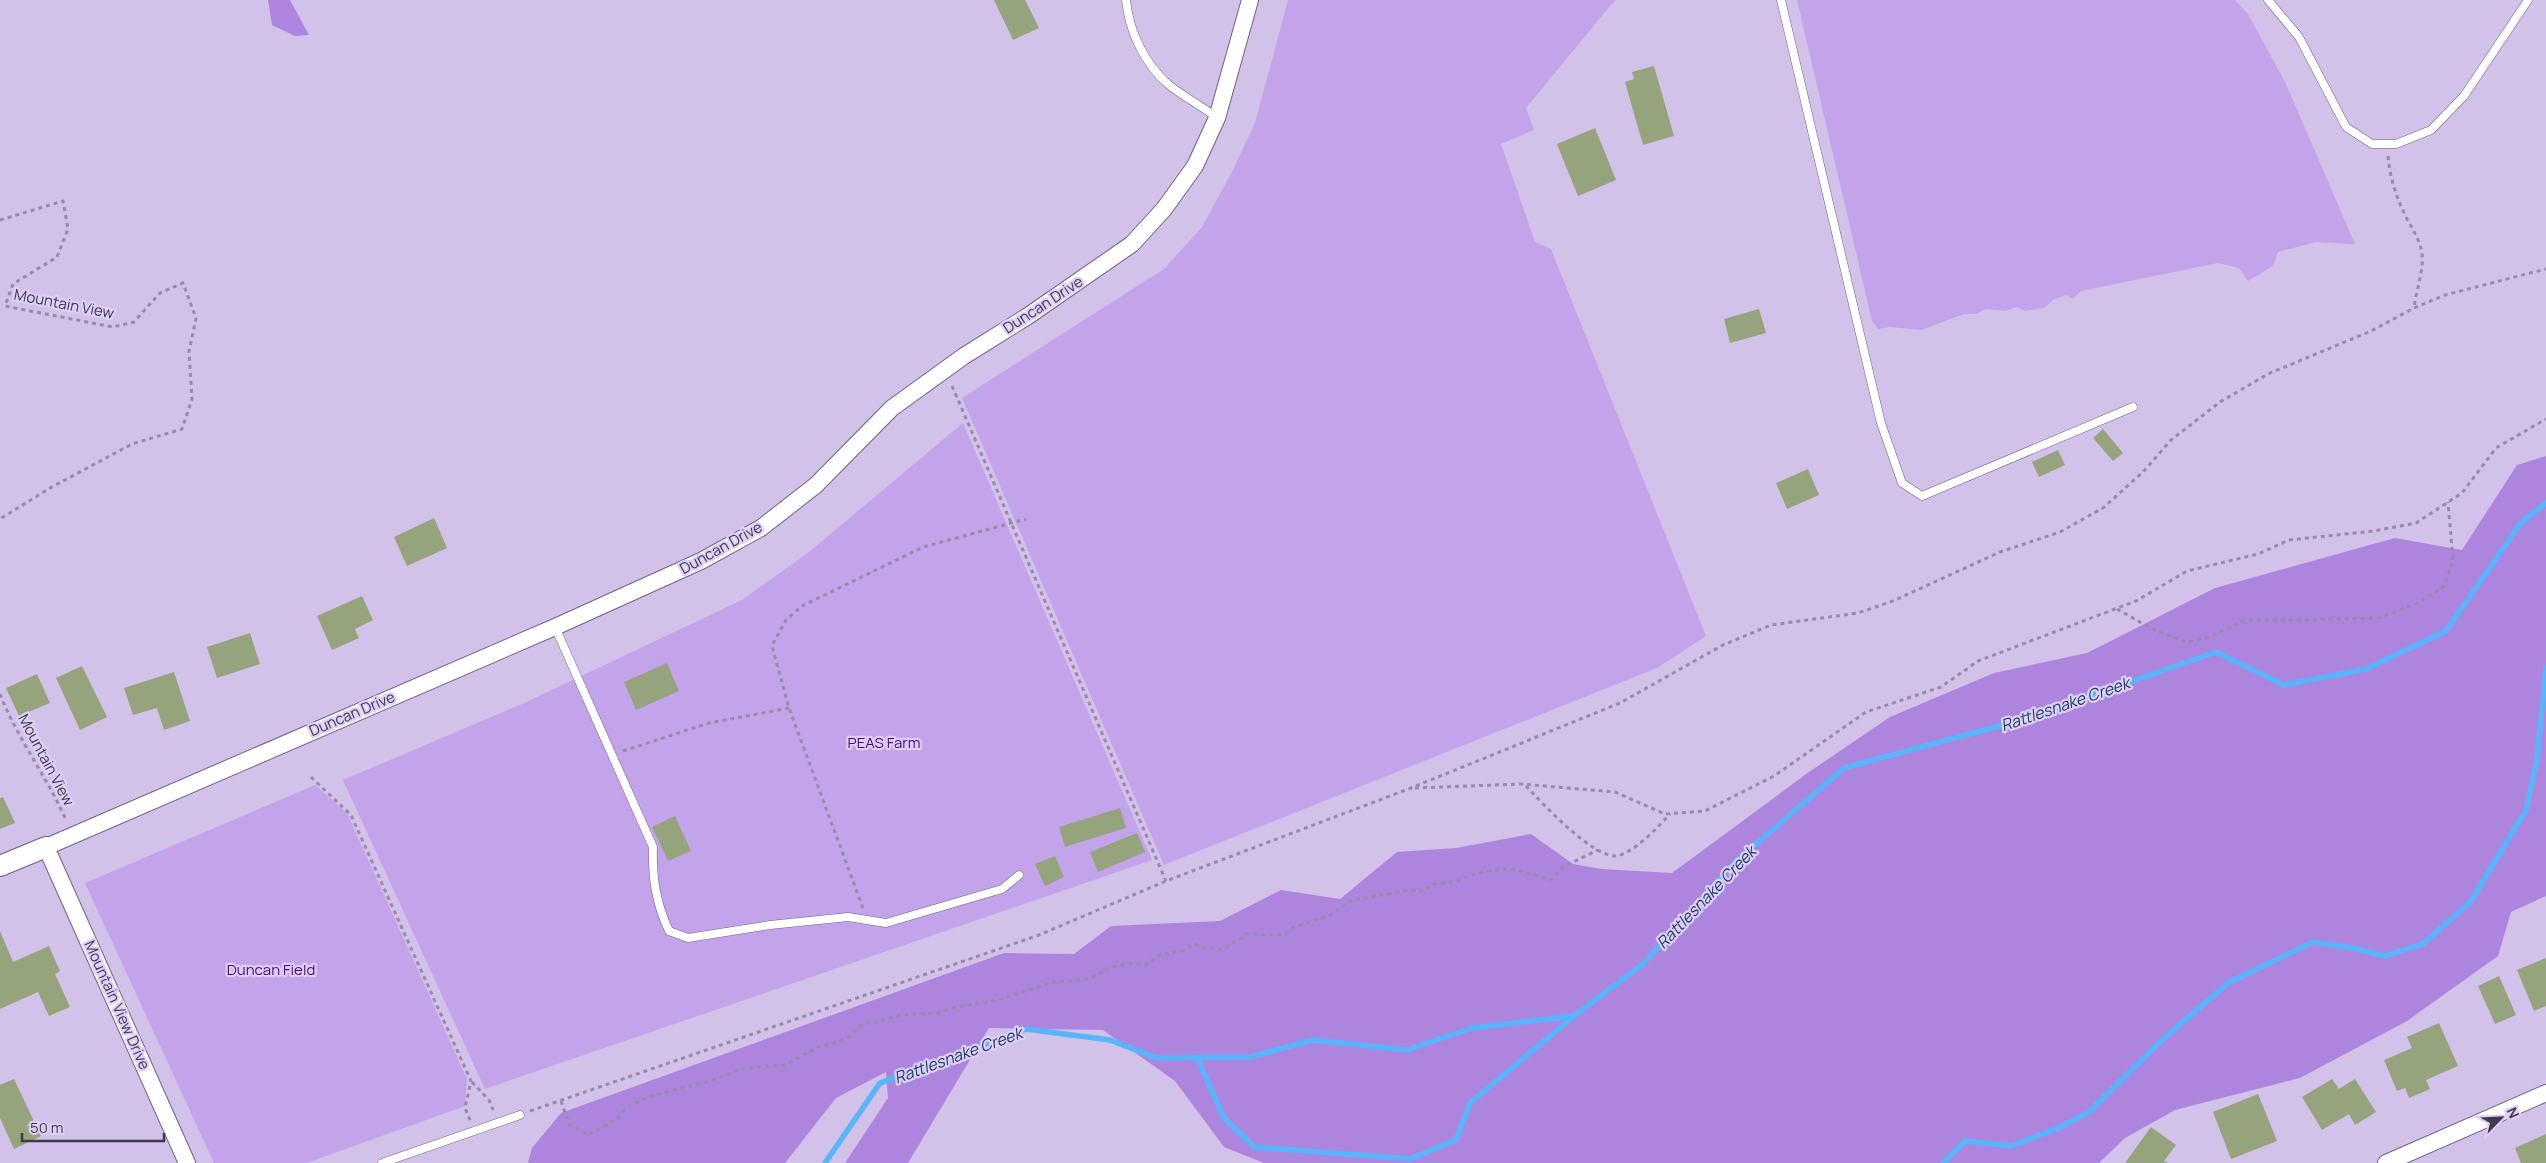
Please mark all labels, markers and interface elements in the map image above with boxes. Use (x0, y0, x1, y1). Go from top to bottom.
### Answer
street label: Duncan Drive (999, 271, 1087, 338)
street label: Mountain View (12, 284, 116, 324)
street label: Duncan Drive (676, 516, 766, 579)
water label: Rattlesnake Creek (1998, 671, 2134, 736)
street label: Duncan Drive (306, 686, 398, 741)
street label: Mountain View (13, 710, 80, 810)
park label: PEAS Farm (848, 732, 920, 753)
water label: Rattlesnake Creek (1651, 839, 1762, 953)
street label: Mountain View Drive (80, 937, 155, 1073)
park label: Duncan Field (227, 959, 315, 980)
water label: Rattlesnake Creek (891, 1021, 1027, 1088)
north arrow (2476, 1093, 2526, 1143)
text: N (2503, 1104, 2524, 1121)
scale bar (22, 1110, 165, 1142)
text: 50 m (30, 1117, 64, 1138)

